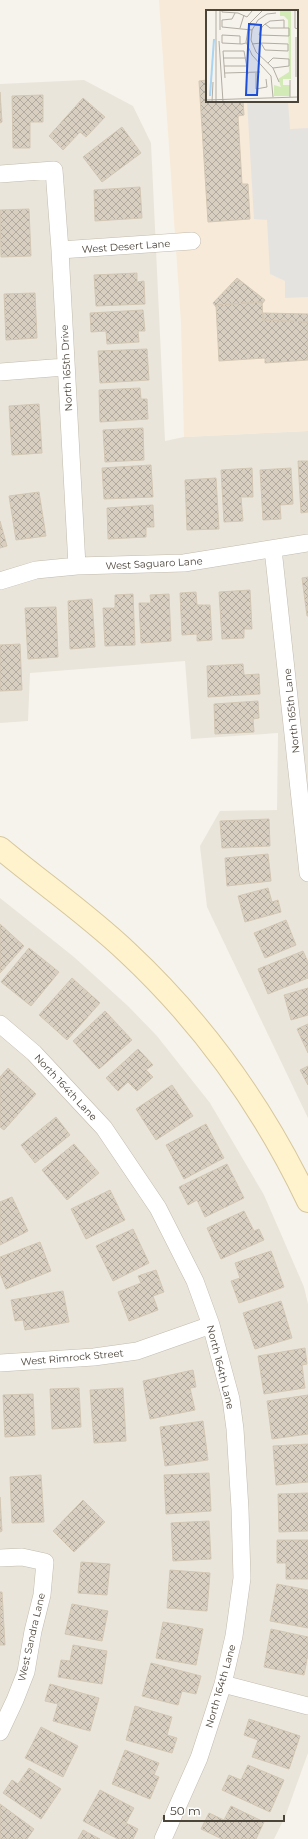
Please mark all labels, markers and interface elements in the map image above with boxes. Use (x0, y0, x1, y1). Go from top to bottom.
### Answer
inset map (206, 10, 298, 102)
street label: West Desert Lane (81, 237, 171, 256)
street label: North 165th Drive (58, 324, 75, 412)
street label: West Saguaro Lane (105, 554, 203, 573)
street label: North 165th Lane (281, 668, 302, 754)
street label: North 164th Lane (31, 1051, 100, 1123)
street label: North 164th Lane (204, 1324, 237, 1411)
street label: West Rimrock Street (20, 1347, 124, 1368)
street label: West Sandra Lane (15, 1592, 48, 1683)
street label: North 164th Lane (202, 1643, 239, 1729)
scale bar (164, 1797, 284, 1823)
text: 50 m (170, 1803, 201, 1818)

